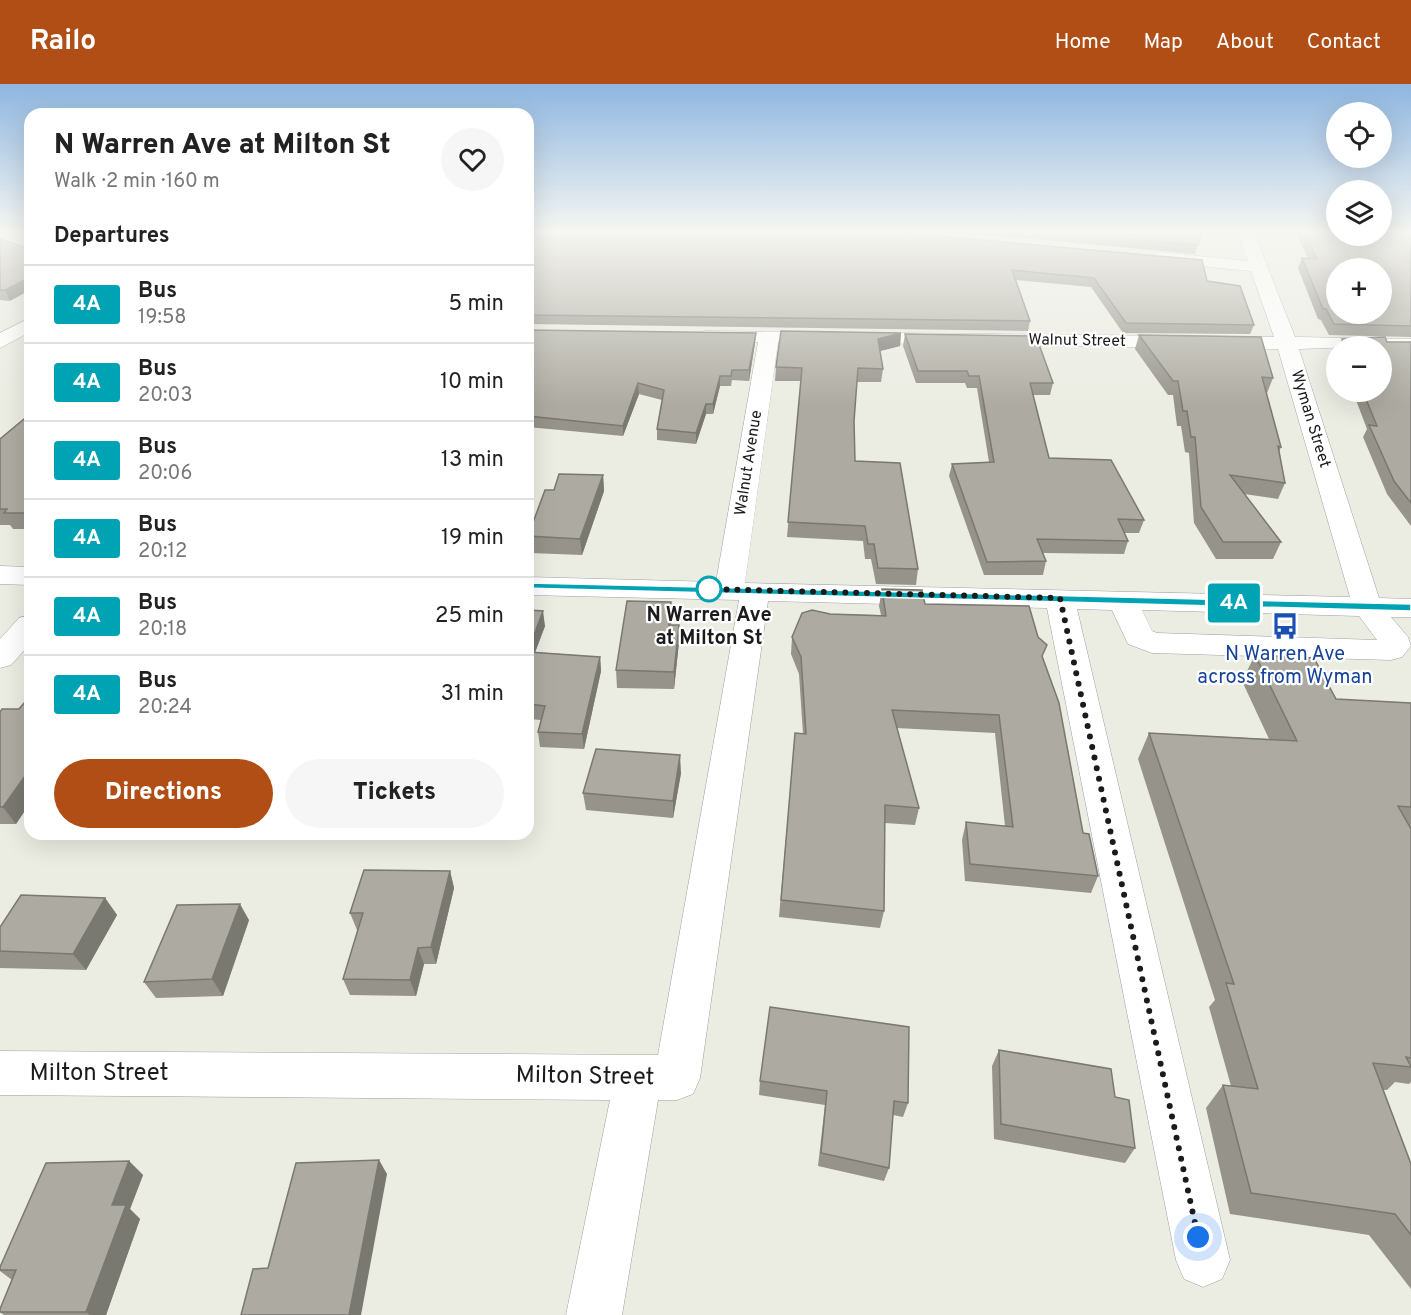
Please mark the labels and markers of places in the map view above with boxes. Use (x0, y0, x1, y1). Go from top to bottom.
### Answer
marker: N Warren Ave at Milton St (696, 576, 722, 602)
place label: N Warren Ave at Milton St (646, 603, 772, 652)
bus stop icon: N Warren Ave across from Wyman (1270, 611, 1300, 641)
place label: N Warren Ave across from Wyman (1197, 642, 1373, 691)

